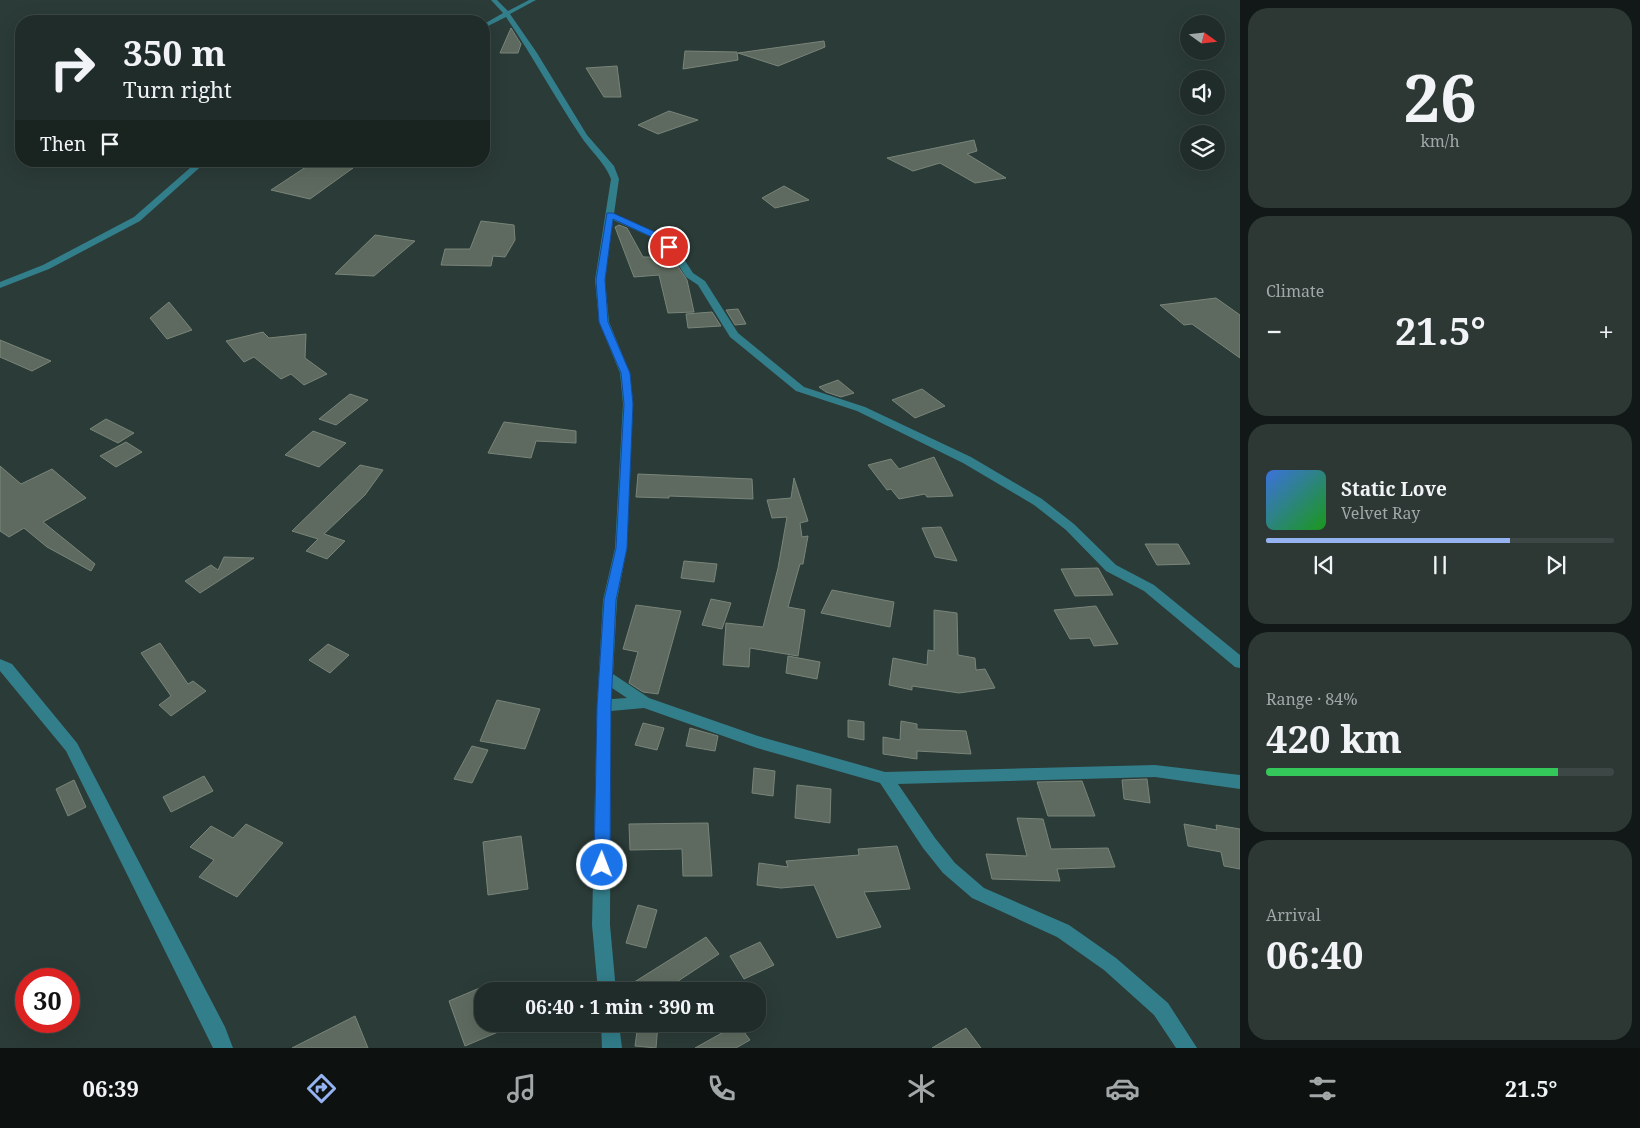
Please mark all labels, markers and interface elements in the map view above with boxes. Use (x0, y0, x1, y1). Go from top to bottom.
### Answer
north arrow (1180, 15, 1225, 60)
map controls (1180, 15, 1225, 170)
text: 350 m (123, 29, 226, 76)
icon: right (40, 35, 105, 100)
text: 26 (1403, 53, 1477, 141)
button: sound (1180, 70, 1225, 115)
text: Turn right (123, 74, 232, 104)
button: layers (1180, 125, 1225, 170)
icon: arrive (96, 130, 124, 158)
text: km/h (1420, 130, 1460, 152)
text: Then (40, 131, 86, 157)
pin (648, 226, 690, 268)
icon: arrive (655, 233, 683, 261)
text: Climate (1266, 280, 1324, 302)
text: 21.5° (1395, 304, 1486, 356)
text: − (1266, 312, 1282, 350)
text: + (1598, 312, 1614, 350)
text: Static Love (1341, 476, 1447, 502)
text: Velvet Ray (1341, 502, 1420, 524)
icon: previous (1310, 551, 1338, 579)
icon: pause (1426, 551, 1454, 579)
icon: next (1542, 551, 1570, 579)
text: Range · 84% (1266, 688, 1358, 710)
text: 420 km (1266, 712, 1402, 764)
position arrow (575, 838, 627, 890)
text: Arrival (1266, 904, 1321, 926)
text: 06:40 (1266, 928, 1363, 980)
speed limit sign: 30 (15, 968, 80, 1033)
text: 06:40 · 1 min · 390 m (525, 994, 715, 1020)
icon: directions (304, 1071, 339, 1106)
icon: music (504, 1071, 539, 1106)
icon: phone (704, 1071, 739, 1106)
icon: climate (904, 1071, 939, 1106)
icon: car (1105, 1071, 1140, 1106)
icon: filters (1305, 1071, 1340, 1106)
text: 06:39 (83, 1073, 139, 1103)
text: 21.5° (1505, 1073, 1557, 1103)

